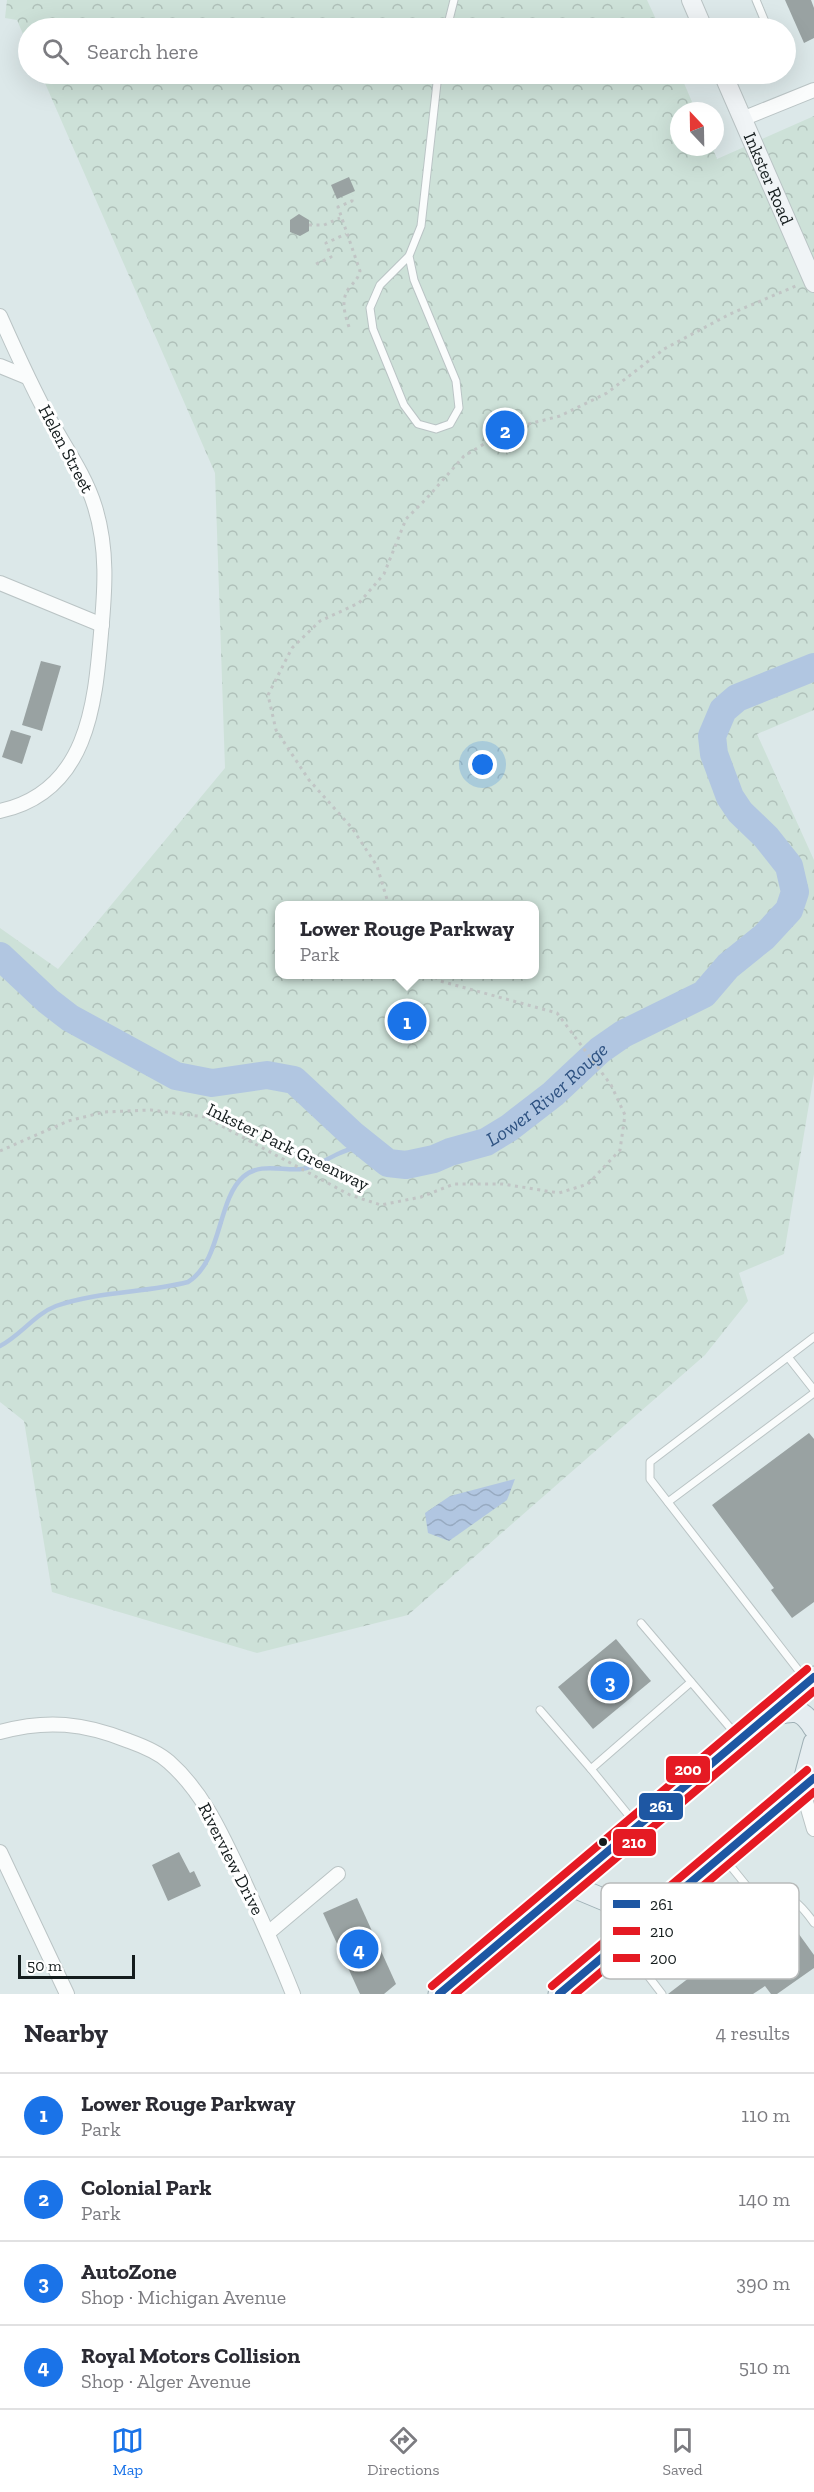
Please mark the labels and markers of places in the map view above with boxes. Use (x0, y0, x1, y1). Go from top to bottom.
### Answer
pin: 2 (486, 408, 524, 452)
pin: 1 (388, 998, 426, 1044)
pin: 3 (590, 1658, 630, 1704)
unlabelled marker (597, 1836, 609, 1848)
pin: 4 (340, 1926, 378, 1972)

